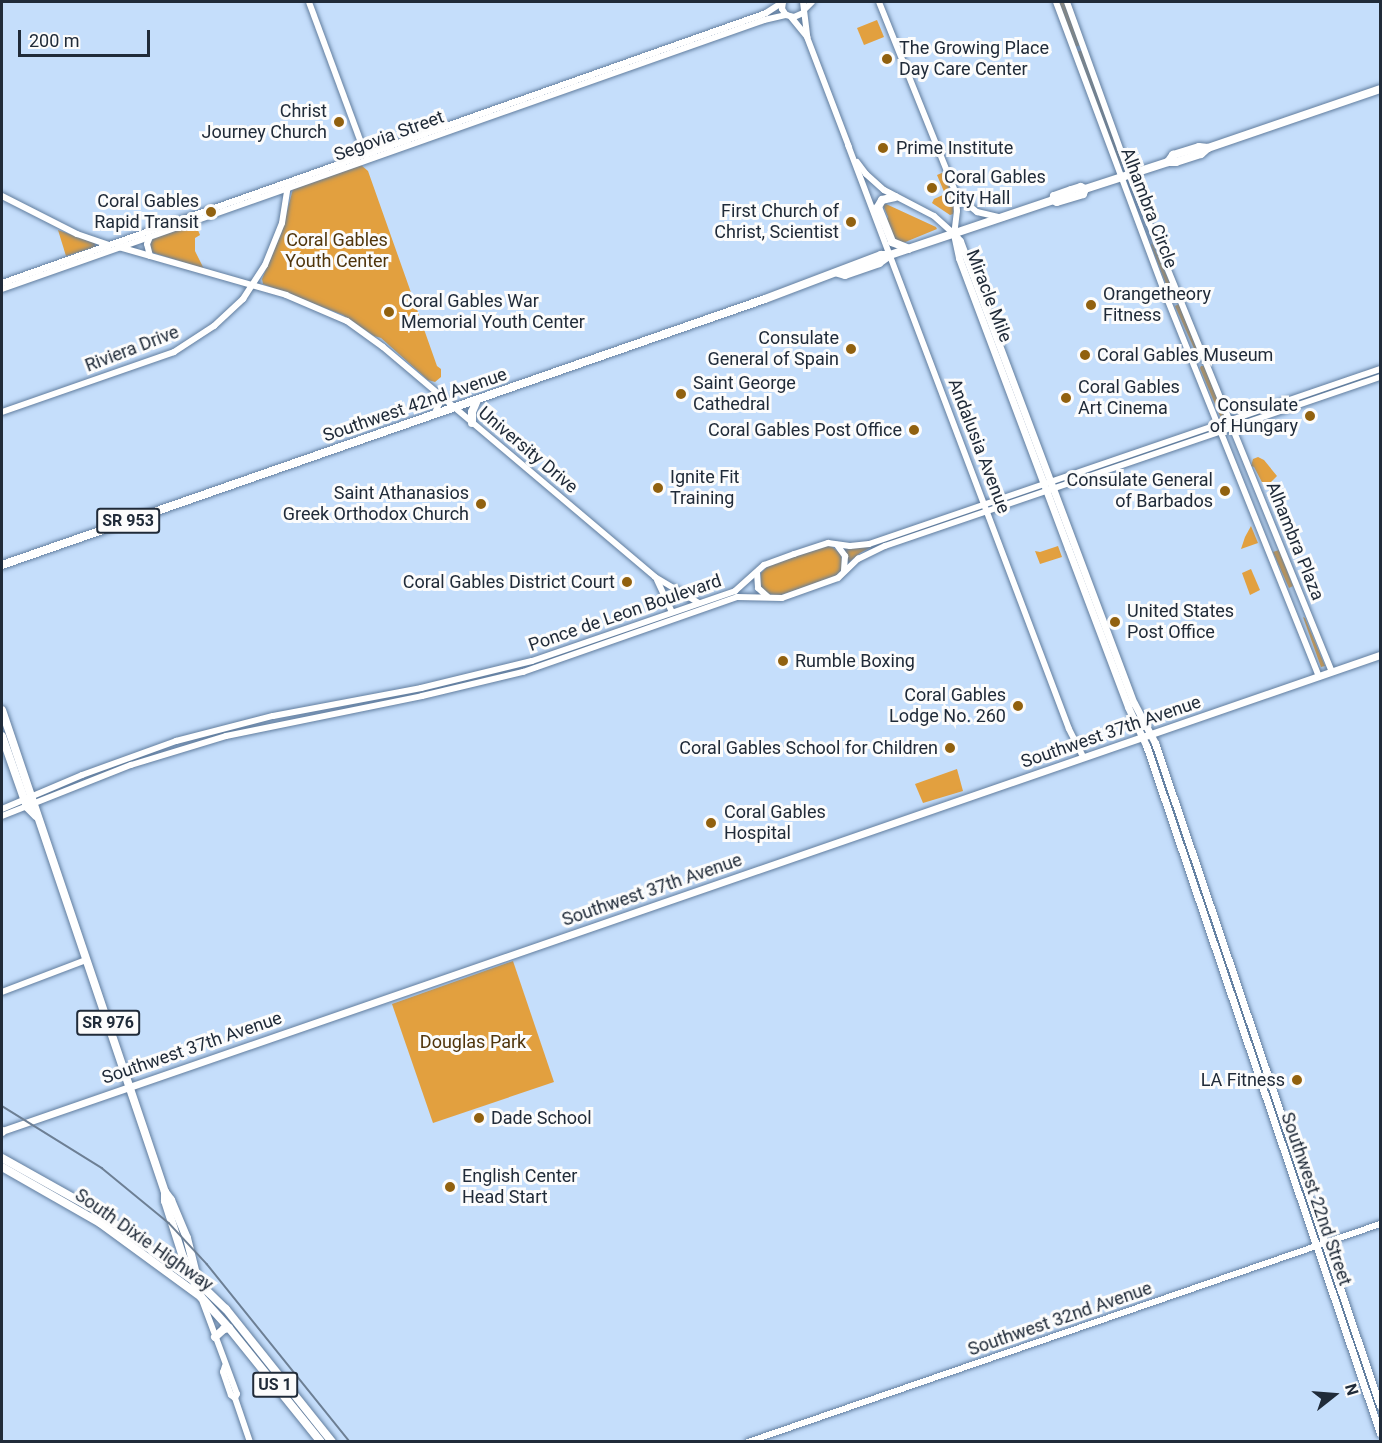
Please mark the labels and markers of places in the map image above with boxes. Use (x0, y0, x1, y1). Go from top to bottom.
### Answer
place label: The Growing Place Day Care Center (899, 38, 1049, 80)
marker: The Growing Place Day Care Center (880, 52, 894, 66)
place label: Christ Journey Church (202, 101, 327, 144)
marker: Christ Journey Church (332, 115, 346, 129)
place label: Prime Institute (896, 137, 1013, 159)
marker: Prime Institute (874, 139, 892, 157)
place label: Coral Gables City Hall (944, 167, 1046, 210)
marker: Coral Gables City Hall (925, 181, 939, 195)
place label: Coral Gables Rapid Transit (94, 191, 199, 234)
place label: First Church of Christ, Scientist (714, 201, 839, 244)
marker: Coral Gables Rapid Transit (204, 205, 218, 219)
marker: First Church of Christ, Scientist (844, 215, 858, 229)
place label: Orangetheory Fitness (1103, 284, 1211, 326)
place label: Coral Gables War Memorial Youth Center (401, 291, 585, 334)
marker: Orangetheory Fitness (1084, 298, 1098, 312)
marker: Coral Gables War Memorial Youth Center (382, 305, 396, 319)
place label: Consulate General of Spain (707, 328, 839, 370)
marker: Consulate General of Spain (844, 342, 858, 356)
place label: Coral Gables Museum (1097, 344, 1273, 366)
marker: Coral Gables Museum (1078, 348, 1092, 362)
place label: Saint George Cathedral (693, 373, 796, 416)
place label: Coral Gables Art Cinema (1078, 377, 1180, 420)
marker: Saint George Cathedral (674, 387, 688, 401)
marker: Coral Gables Art Cinema (1059, 391, 1073, 405)
place label: Consulate of Hungary (1210, 395, 1298, 438)
marker: Consulate of Hungary (1303, 409, 1317, 423)
place label: Coral Gables Post Office (708, 419, 902, 441)
marker: Coral Gables Post Office (907, 423, 921, 437)
place label: Ignite Fit Training (670, 467, 739, 510)
place label: Consulate General of Barbados (1067, 470, 1213, 512)
marker: Ignite Fit Training (651, 481, 665, 495)
place label: Saint Athanasios Greek Orthodox Church (283, 483, 469, 526)
marker: Consulate General of Barbados (1218, 484, 1232, 498)
marker: Saint Athanasios Greek Orthodox Church (474, 497, 488, 511)
place label: Coral Gables District Court (403, 571, 615, 593)
marker: Coral Gables District Court (620, 575, 634, 589)
place label: United States Post Office (1127, 601, 1234, 644)
marker: United States Post Office (1108, 615, 1122, 629)
place label: Rumble Boxing (795, 650, 915, 672)
marker: Rumble Boxing (776, 654, 790, 668)
place label: Coral Gables Lodge No. 260 (889, 685, 1006, 728)
marker: Coral Gables Lodge No. 260 (1011, 699, 1025, 713)
place label: Coral Gables School for Children (679, 737, 938, 759)
marker: Coral Gables School for Children (943, 741, 957, 755)
place label: Coral Gables Hospital (724, 802, 826, 844)
marker: Coral Gables Hospital (702, 814, 720, 832)
place label: LA Fitness (1201, 1069, 1285, 1091)
marker: LA Fitness (1290, 1073, 1304, 1087)
place label: Dade School (491, 1107, 592, 1129)
marker: Dade School (472, 1111, 486, 1125)
place label: English Center Head Start (462, 1166, 577, 1208)
marker: English Center Head Start (443, 1180, 457, 1194)

